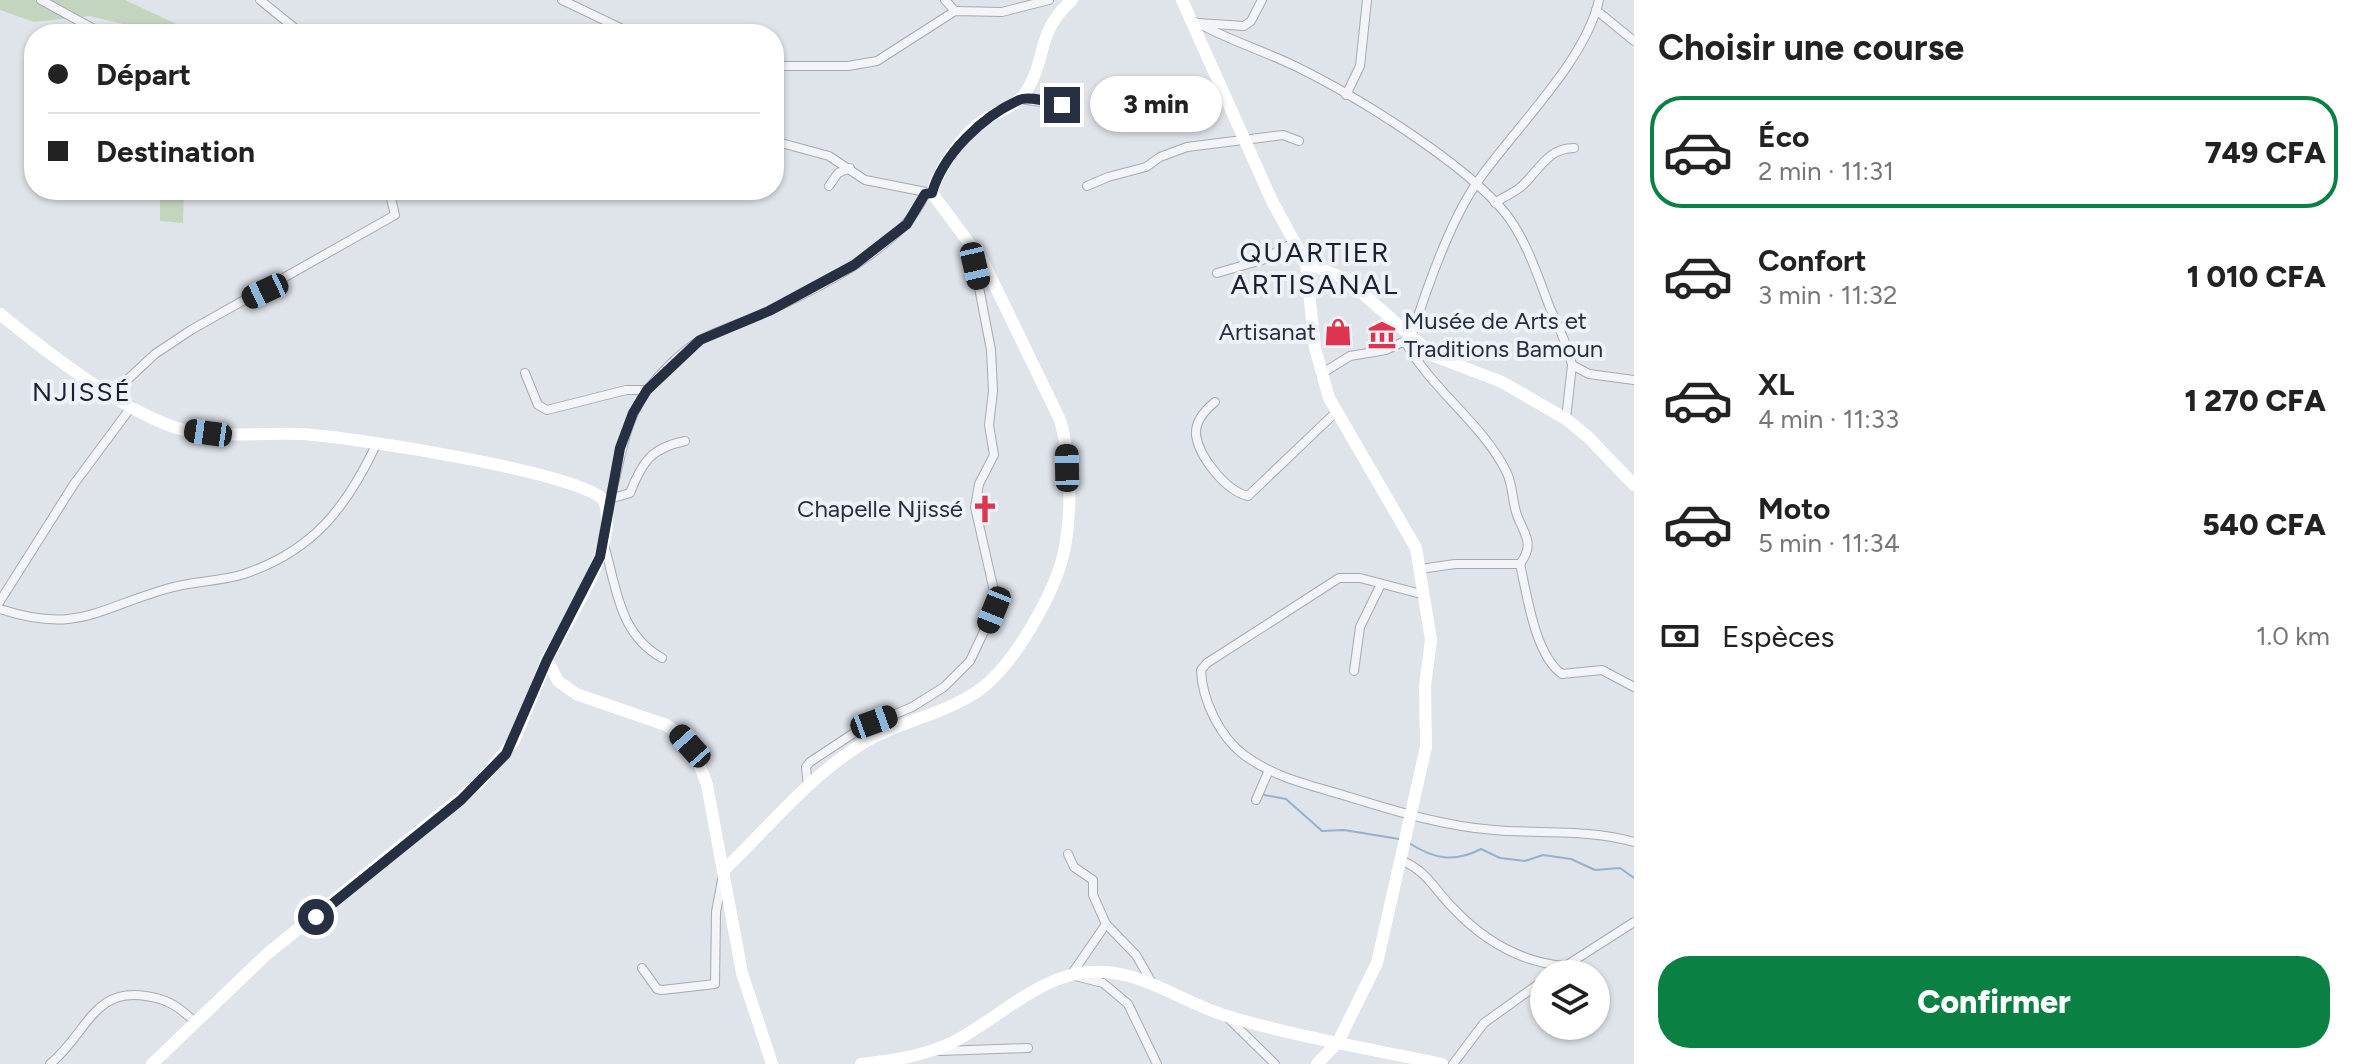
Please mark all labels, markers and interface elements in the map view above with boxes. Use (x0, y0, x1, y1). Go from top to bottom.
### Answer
text: Choisir une course (1658, 26, 1964, 69)
text: Départ (96, 56, 191, 93)
callout: 3 min (1090, 77, 1222, 133)
route end (1044, 87, 1080, 123)
text: 3 min (1123, 88, 1189, 120)
icon: car (1662, 116, 1734, 188)
text: Éco (1758, 118, 1809, 155)
text: Destination (96, 133, 255, 170)
text: 749 CFA (2205, 134, 2326, 171)
text: 2 min · 11:31 (1758, 155, 1894, 187)
district label: QUARTIER ARTISANAL (1231, 235, 1399, 301)
car (958, 240, 992, 292)
icon: car (1662, 240, 1734, 312)
text: Confort (1758, 242, 1867, 279)
text: 1 010 CFA (2187, 258, 2326, 295)
car (238, 270, 292, 312)
text: 3 min · 11:32 (1758, 279, 1897, 311)
place label: Musée de Arts et Traditions Bamoun (1404, 306, 1603, 363)
place label: Artisanat (1219, 317, 1316, 346)
shop icon: Artisanat (1323, 317, 1353, 347)
museum icon: Musée de Arts et Traditions Bamoun (1367, 320, 1397, 350)
icon: car (1662, 364, 1734, 436)
text: XL (1758, 366, 1794, 403)
district label: NJISSÉ (32, 376, 132, 408)
text: 1 270 CFA (2185, 382, 2326, 419)
text: 4 min · 11:33 (1758, 403, 1899, 435)
car (183, 418, 233, 448)
car (1055, 444, 1079, 492)
icon: car (1662, 488, 1734, 560)
text: Moto (1758, 490, 1830, 527)
place label: Chapelle Njissé (797, 494, 963, 523)
church icon: Chapelle Njissé (970, 494, 1000, 524)
text: 540 CFA (2202, 506, 2326, 543)
text: 5 min · 11:34 (1758, 527, 1900, 559)
car (974, 583, 1014, 637)
icon: cash (1658, 614, 1702, 658)
text: Espèces (1722, 618, 1834, 655)
text: 1.0 km (2256, 620, 2330, 652)
car (847, 703, 901, 741)
car (665, 720, 715, 772)
route start (298, 899, 334, 935)
button: Confirmer (1658, 956, 2330, 1048)
map controls (1530, 960, 1610, 1040)
button: layers (1530, 960, 1610, 1040)

